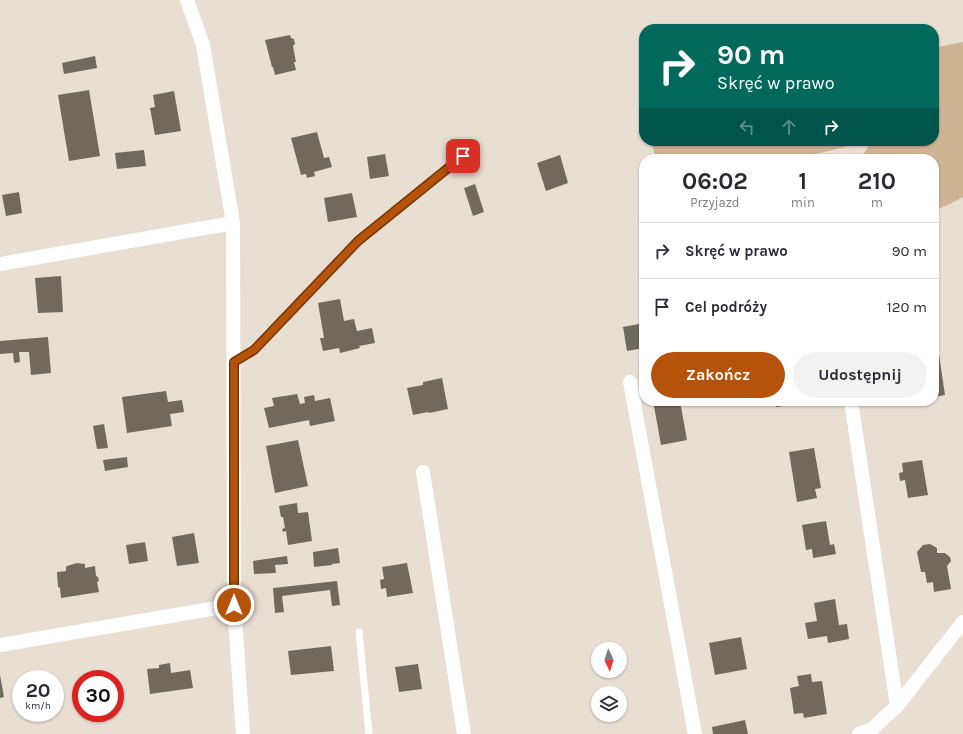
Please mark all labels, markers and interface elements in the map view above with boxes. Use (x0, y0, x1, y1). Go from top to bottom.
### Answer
text: 90 m (717, 38, 785, 71)
icon: right (651, 40, 703, 92)
text: Skręć w prawo (717, 72, 834, 94)
icon: left (736, 116, 758, 138)
icon: ahead (778, 116, 800, 138)
icon: right (820, 116, 842, 138)
pin (446, 139, 480, 173)
icon: arrive (452, 145, 474, 167)
text: 06:02 (682, 167, 748, 195)
text: 1 (799, 167, 807, 195)
text: 210 (858, 167, 896, 195)
text: Przyjazd (690, 195, 740, 210)
text: min (791, 195, 815, 210)
text: m (871, 195, 883, 210)
icon: right (651, 240, 673, 262)
text: Skręć w prawo (685, 242, 788, 260)
text: 90 m (892, 242, 927, 260)
icon: arrive (651, 296, 673, 318)
text: Cel podróży (685, 298, 767, 316)
text: 120 m (887, 298, 927, 316)
button: Zakończ (651, 352, 785, 398)
button: Udostępnij (793, 352, 927, 398)
position arrow (213, 584, 255, 626)
north arrow (591, 642, 627, 678)
map controls (591, 642, 627, 722)
speed limit sign: 30 (72, 670, 124, 722)
text: 20 (26, 679, 50, 702)
button: layers (591, 686, 627, 722)
text: km/h (25, 700, 51, 712)

